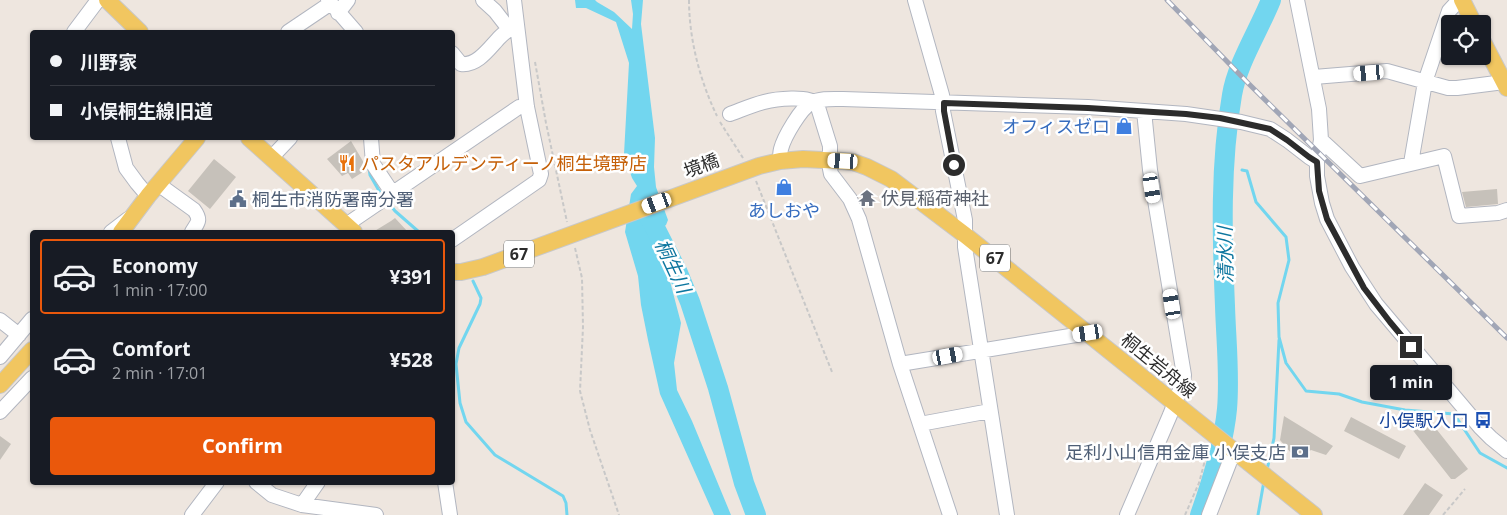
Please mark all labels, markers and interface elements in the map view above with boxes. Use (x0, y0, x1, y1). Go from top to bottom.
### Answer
map controls (1441, 15, 1491, 65)
button: locate (1441, 15, 1491, 65)
text: 川野家 (80, 49, 137, 75)
car (1353, 64, 1384, 82)
text: 小俣桐生線旧道 (80, 98, 213, 124)
place label: オフィスゼロ (1002, 114, 1110, 138)
shop icon: オフィスゼロ (1114, 116, 1134, 136)
street label: 境橋 (680, 148, 722, 182)
place label: パスタアルデンティーノ桐生境野店 (361, 151, 647, 175)
restaurant icon: パスタアルデンティーノ桐生境野店 (337, 153, 357, 173)
car (827, 153, 858, 169)
route start (943, 154, 965, 176)
car (1142, 172, 1161, 204)
shop icon: あしおや (774, 177, 794, 197)
place label: 伏見稲荷神社 (881, 186, 989, 210)
place label: 桐生市消防署南分署 (252, 187, 414, 211)
temple icon: 伏見稲荷神社 (857, 188, 877, 208)
public building icon: 桐生市消防署南分署 (228, 189, 248, 209)
car (640, 191, 673, 215)
place label: あしおや (748, 198, 820, 222)
water label: 清水川 (1211, 224, 1238, 284)
water label: 桐生川 (649, 235, 698, 299)
road number: 67 (504, 240, 534, 268)
road number: 67 (980, 244, 1010, 272)
text: Economy (112, 253, 198, 279)
icon: car (52, 254, 97, 299)
text: ¥391 (390, 264, 433, 290)
text: 1 min · 17:00 (112, 279, 207, 301)
car (1162, 288, 1181, 320)
car (1072, 323, 1103, 343)
street label: 桐生岩舟線 (1116, 327, 1202, 403)
text: Comfort (112, 336, 191, 362)
route end (1400, 336, 1422, 358)
icon: car (52, 337, 97, 382)
car (931, 346, 964, 366)
text: ¥528 (390, 347, 433, 373)
text: 2 min · 17:01 (112, 362, 207, 384)
callout: 1 min (1370, 364, 1452, 400)
text: 1 min (1389, 371, 1433, 393)
place label: 小俣駅入口 (1379, 408, 1469, 432)
bus stop icon: 小俣駅入口 (1473, 410, 1493, 430)
button: Confirm (50, 417, 435, 475)
place label: 足利小山信用金庫 小俣支店 (1065, 440, 1286, 464)
bank icon: 足利小山信用金庫 小俣支店 (1290, 442, 1310, 462)

